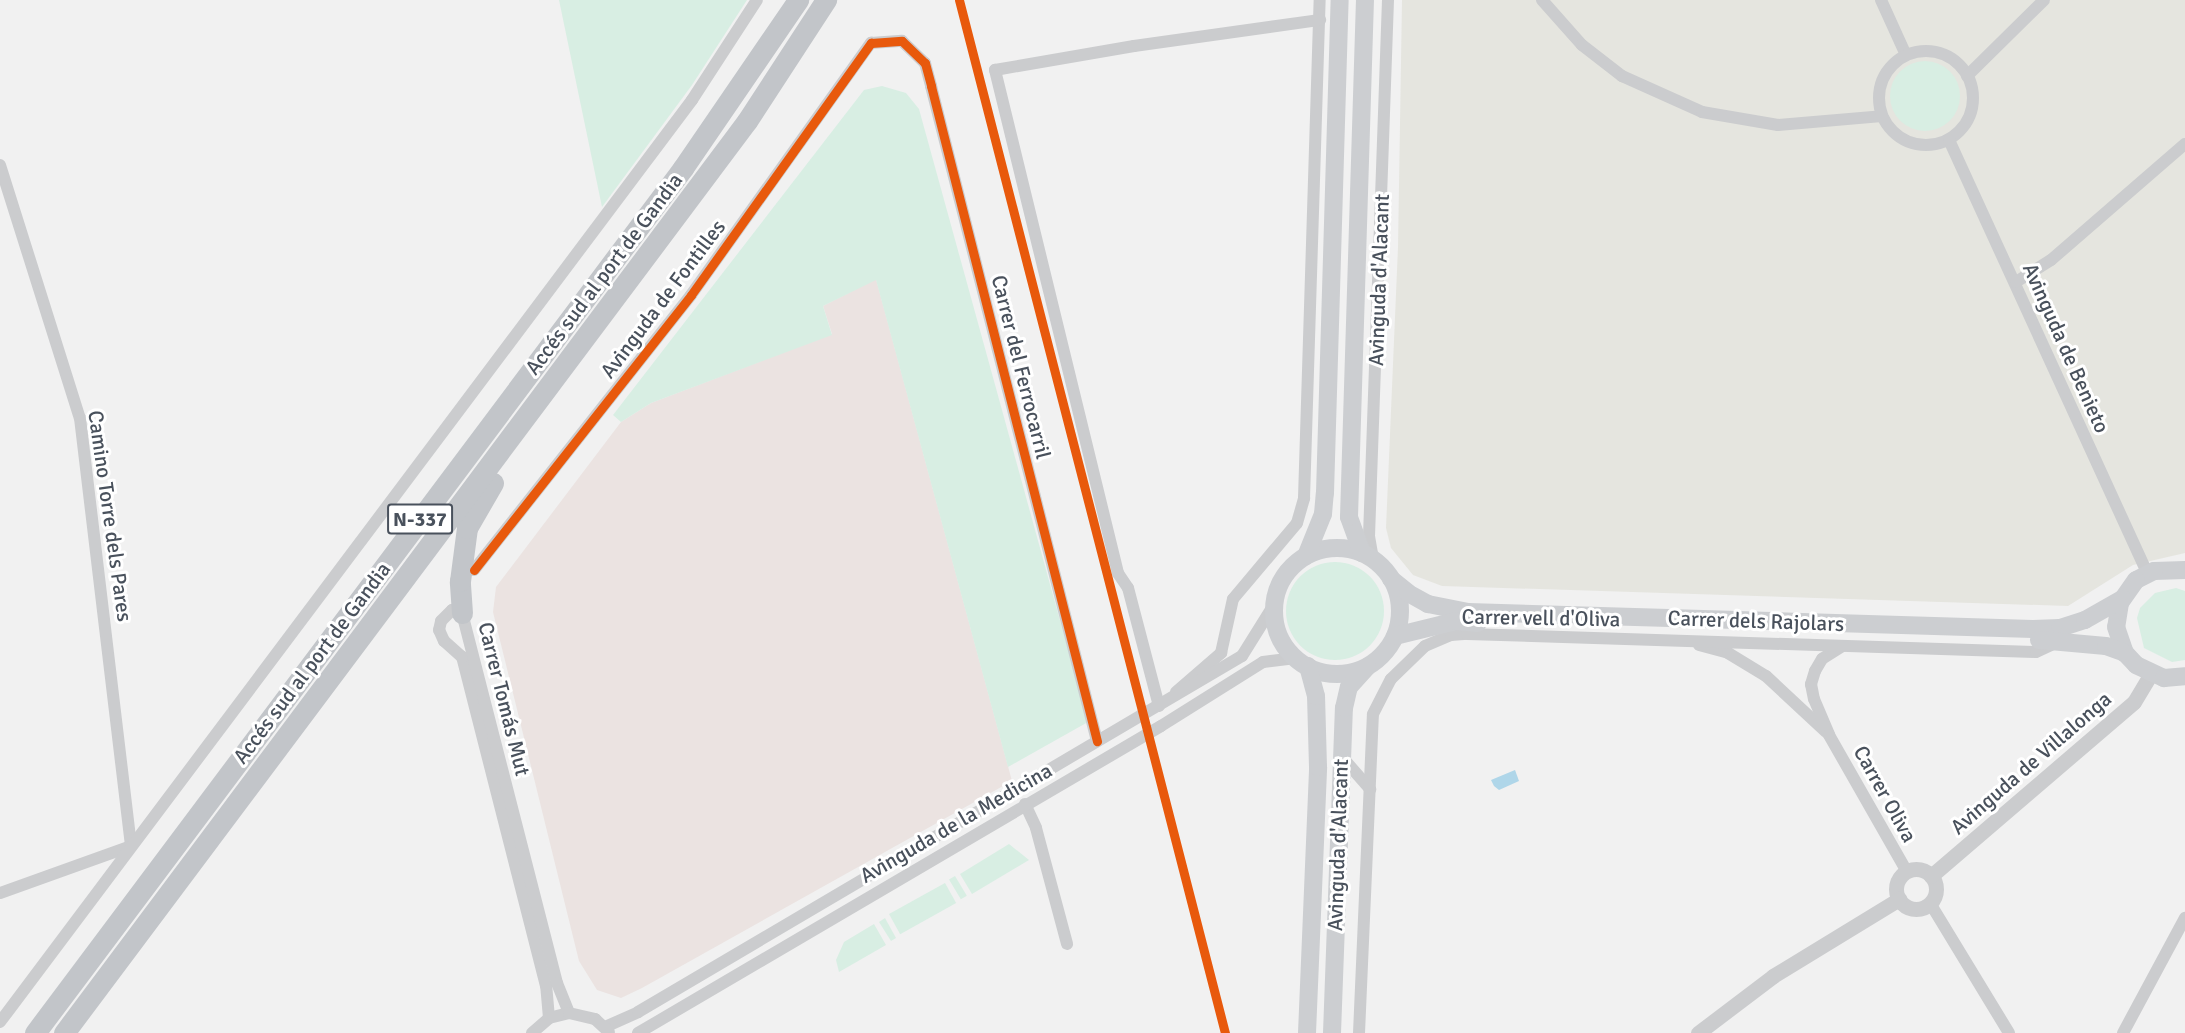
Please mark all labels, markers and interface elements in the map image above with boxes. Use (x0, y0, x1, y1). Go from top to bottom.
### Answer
street label: Accés sud al port de Gandia (520, 168, 688, 380)
street label: Avinguda d'Alacant (1363, 194, 1395, 366)
street label: Avinguda de Fontilles (595, 215, 731, 383)
street label: Avinguda de Benieto (2017, 259, 2115, 437)
street label: Carrer del Ferrocarril (986, 272, 1056, 462)
street label: Camino Torre dels Pares (83, 409, 137, 623)
road number: N-337 (387, 502, 453, 536)
street label: Accés sud al port de Gandia (228, 557, 396, 769)
street label: Carrer vell d'Oliva (1462, 604, 1620, 632)
street label: Carrer dels Rajolars (1667, 605, 1845, 637)
street label: Carrer Tomás Mut (473, 619, 535, 779)
street label: Avinguda de Villalonga (1945, 686, 2117, 840)
street label: Carrer Oliva (1848, 741, 1922, 847)
street label: Avinguda de la Medicina (855, 758, 1057, 888)
street label: Avinguda d'Alacant (1322, 759, 1354, 931)

